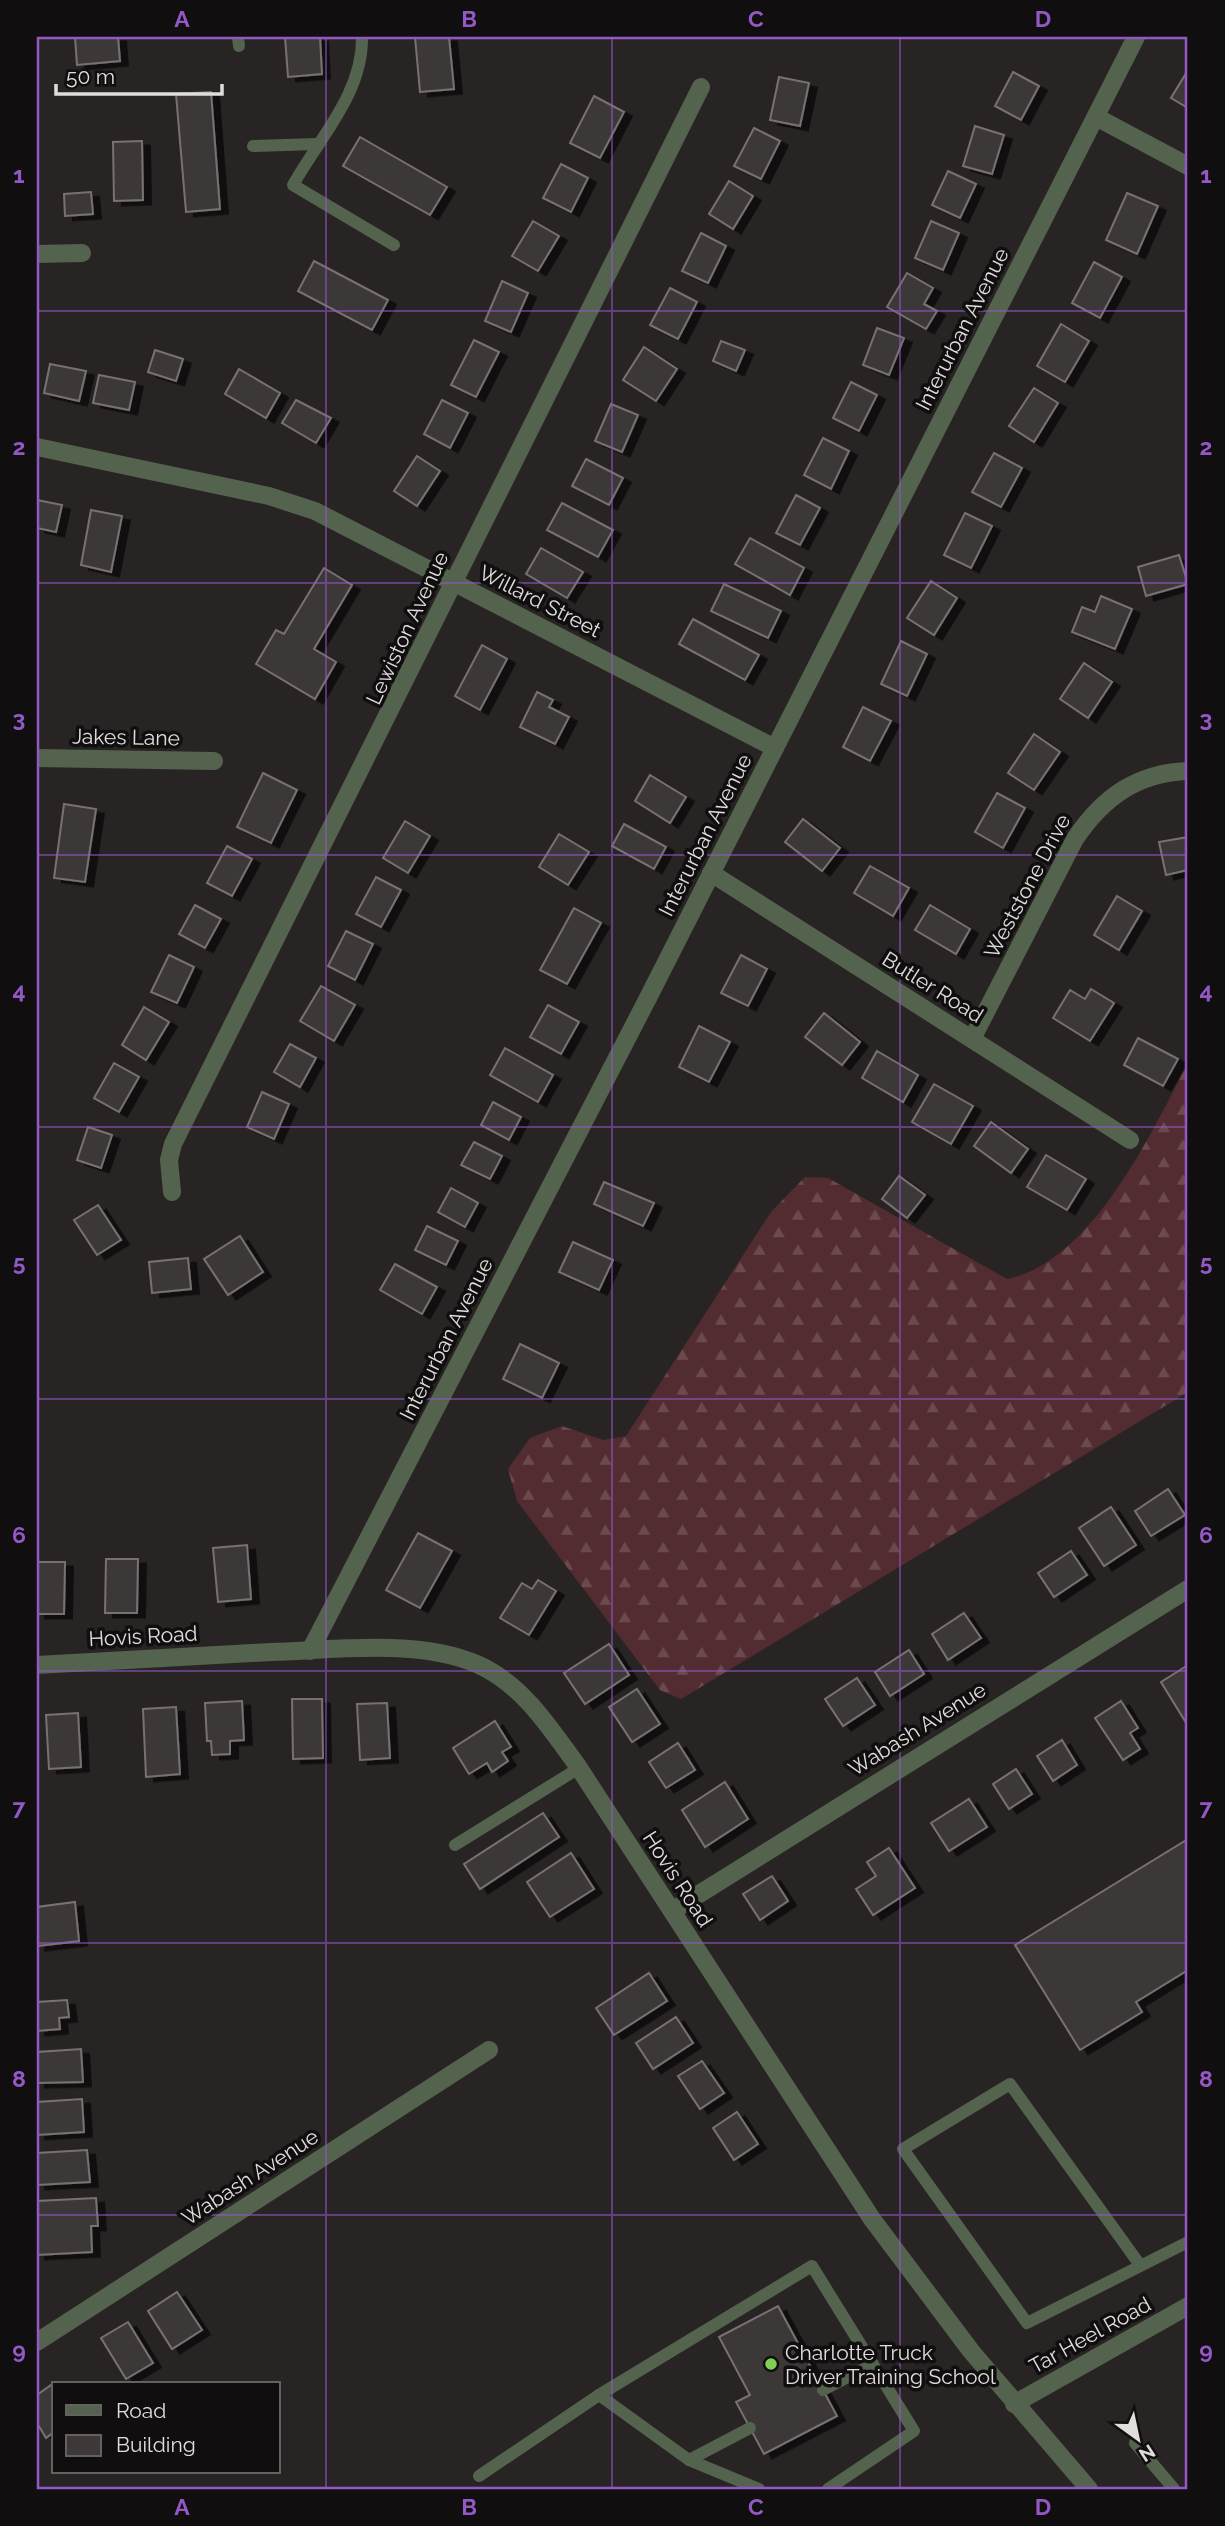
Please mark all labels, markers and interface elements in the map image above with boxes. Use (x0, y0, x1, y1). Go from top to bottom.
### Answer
text: A (174, 5, 190, 32)
text: B (461, 5, 477, 32)
text: C (748, 5, 764, 32)
text: D (1035, 5, 1051, 32)
scale bar (56, 52, 222, 96)
text: 50 m (66, 64, 115, 89)
text: 1 (13, 161, 25, 188)
text: 1 (1200, 161, 1212, 188)
street label: Interurban Avenue (910, 244, 1014, 414)
text: 2 (13, 433, 25, 460)
text: 2 (1200, 433, 1212, 460)
street label: Lewiston Avenue (361, 548, 453, 708)
street label: Willard Street (475, 560, 605, 642)
text: 3 (13, 705, 25, 732)
text: 3 (1200, 705, 1212, 732)
street label: Jakes Lane (72, 724, 180, 750)
street label: Interurban Avenue (653, 750, 757, 920)
street label: Weststone Drive (979, 810, 1075, 962)
street label: Butler Road (878, 946, 988, 1028)
text: 4 (12, 977, 26, 1004)
text: 4 (1199, 977, 1213, 1004)
text: 5 (13, 1249, 26, 1276)
text: 5 (1200, 1249, 1213, 1276)
street label: Interurban Avenue (394, 1254, 498, 1424)
text: 6 (12, 1521, 26, 1548)
text: 6 (1199, 1521, 1213, 1548)
street label: Hovis Road (88, 1621, 198, 1651)
street label: Wabash Avenue (844, 1677, 990, 1781)
text: 7 (13, 1793, 26, 1820)
text: 7 (1200, 1793, 1213, 1820)
street label: Hovis Road (638, 1826, 718, 1932)
text: 8 (12, 2065, 26, 2092)
text: 8 (1199, 2065, 1213, 2092)
street label: Wabash Avenue (177, 2124, 323, 2230)
street label: Tar Heel Road (1025, 2291, 1155, 2379)
text: 9 (12, 2337, 26, 2364)
text: 9 (1199, 2337, 1213, 2364)
place label: Charlotte Truck Driver Training School (785, 2340, 996, 2389)
marker: Charlotte Truck Driver Training School (763, 2356, 779, 2372)
legend (52, 2382, 280, 2474)
text: Road (116, 2398, 166, 2423)
north arrow (1102, 2404, 1172, 2474)
text: Building (116, 2432, 196, 2457)
text: N (1135, 2440, 1159, 2466)
text: A (174, 2493, 190, 2520)
text: B (461, 2493, 477, 2520)
text: C (748, 2493, 764, 2520)
text: D (1035, 2493, 1051, 2520)

